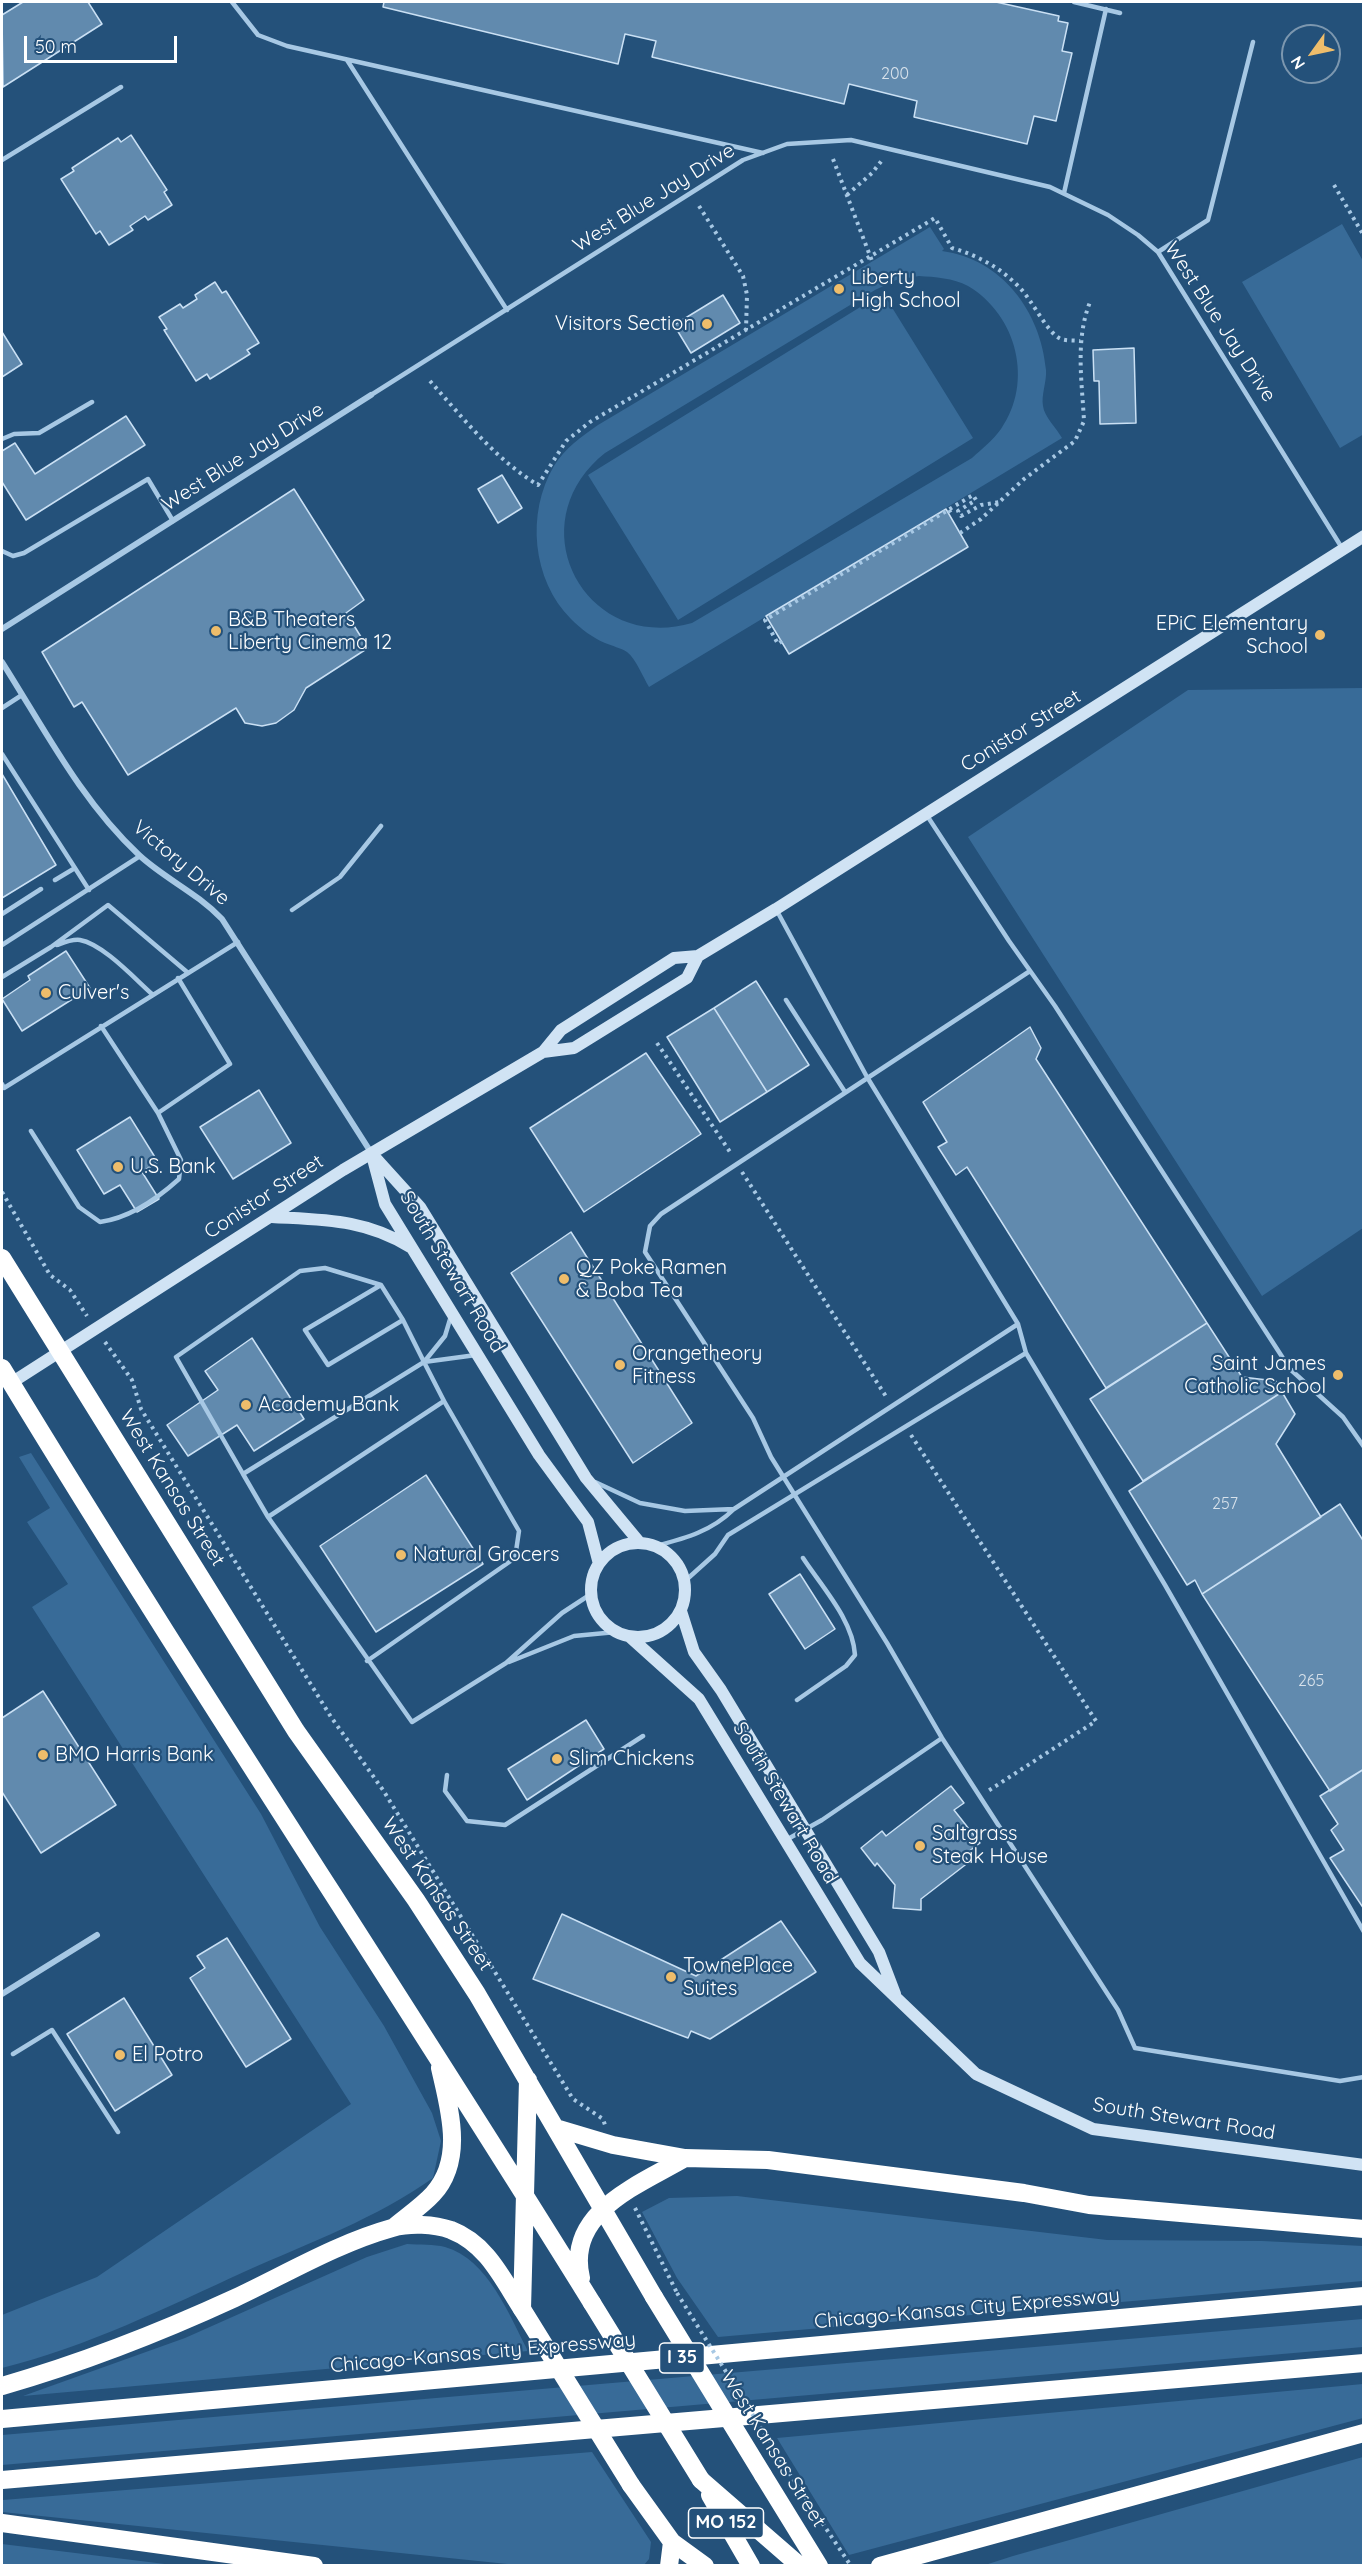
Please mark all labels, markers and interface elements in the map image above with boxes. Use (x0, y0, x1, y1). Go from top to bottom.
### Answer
scale bar (27, 24, 180, 62)
north arrow (1281, 24, 1341, 84)
text: 50 m (35, 35, 77, 58)
text: N (1286, 52, 1309, 73)
house number: 200 (881, 64, 909, 84)
street label: West Blue Jay Drive (569, 139, 739, 257)
street label: West Blue Jay Drive (1159, 237, 1281, 407)
place label: Liberty High School (851, 266, 961, 313)
marker: Liberty High School (832, 282, 846, 296)
place label: Visitors Section (555, 312, 695, 336)
marker: Visitors Section (700, 317, 714, 331)
street label: West Blue Jay Drive (158, 398, 328, 516)
place label: B&B Theaters Liberty Cinema 12 (228, 608, 392, 655)
place label: EPiC Elementary School (1156, 612, 1308, 659)
marker: B&B Theaters Liberty Cinema 12 (209, 624, 223, 638)
marker: EPiC Elementary School (1313, 628, 1327, 642)
street label: Conistor Street (957, 685, 1085, 777)
street label: Victory Drive (128, 815, 234, 911)
place label: Culver's (58, 981, 129, 1005)
marker: Culver's (39, 986, 53, 1000)
street label: Conistor Street (200, 1150, 328, 1244)
place label: U.S. Bank (130, 1155, 216, 1179)
marker: U.S. Bank (111, 1160, 125, 1174)
street label: South Stewart Road (394, 1187, 510, 1357)
place label: QZ Poke Ramen & Boba Tea (576, 1256, 727, 1303)
marker: QZ Poke Ramen & Boba Tea (557, 1272, 571, 1286)
place label: Orangetheory Fitness (632, 1342, 762, 1389)
place label: Saint James Catholic School (1184, 1352, 1326, 1399)
marker: Orangetheory Fitness (613, 1358, 627, 1372)
marker: Saint James Catholic School (1331, 1368, 1345, 1382)
place label: Academy Bank (258, 1393, 399, 1417)
marker: Academy Bank (239, 1398, 253, 1412)
street label: West Kansas Street (114, 1405, 230, 1571)
house number: 257 (1212, 1494, 1238, 1514)
place label: Natural Grocers (413, 1543, 559, 1567)
marker: Natural Grocers (394, 1548, 408, 1562)
house number: 265 (1298, 1671, 1324, 1691)
street label: South Stewart Road (727, 1718, 843, 1888)
place label: BMO Harris Bank (55, 1743, 214, 1767)
place label: Slim Chickens (569, 1747, 694, 1771)
marker: BMO Harris Bank (36, 1748, 50, 1762)
marker: Slim Chickens (550, 1752, 564, 1766)
street label: West Kansas Street (377, 1813, 497, 1975)
place label: Saltgrass Steak House (932, 1822, 1048, 1869)
marker: Saltgrass Steak House (913, 1839, 927, 1853)
place label: TownePlace Suites (683, 1954, 793, 2001)
marker: TownePlace Suites (664, 1970, 678, 1984)
place label: El Potro (132, 2043, 203, 2067)
marker: El Potro (113, 2048, 127, 2062)
street label: South Stewart Road (1091, 2093, 1277, 2145)
street label: Chicago-Kansas City Expressway (813, 2284, 1121, 2334)
street label: Chicago-Kansas City Expressway (329, 2328, 637, 2378)
road number: I 35 (660, 2343, 704, 2373)
street label: West Kansas Street (715, 2366, 831, 2532)
road number: MO 152 (688, 2508, 764, 2538)

